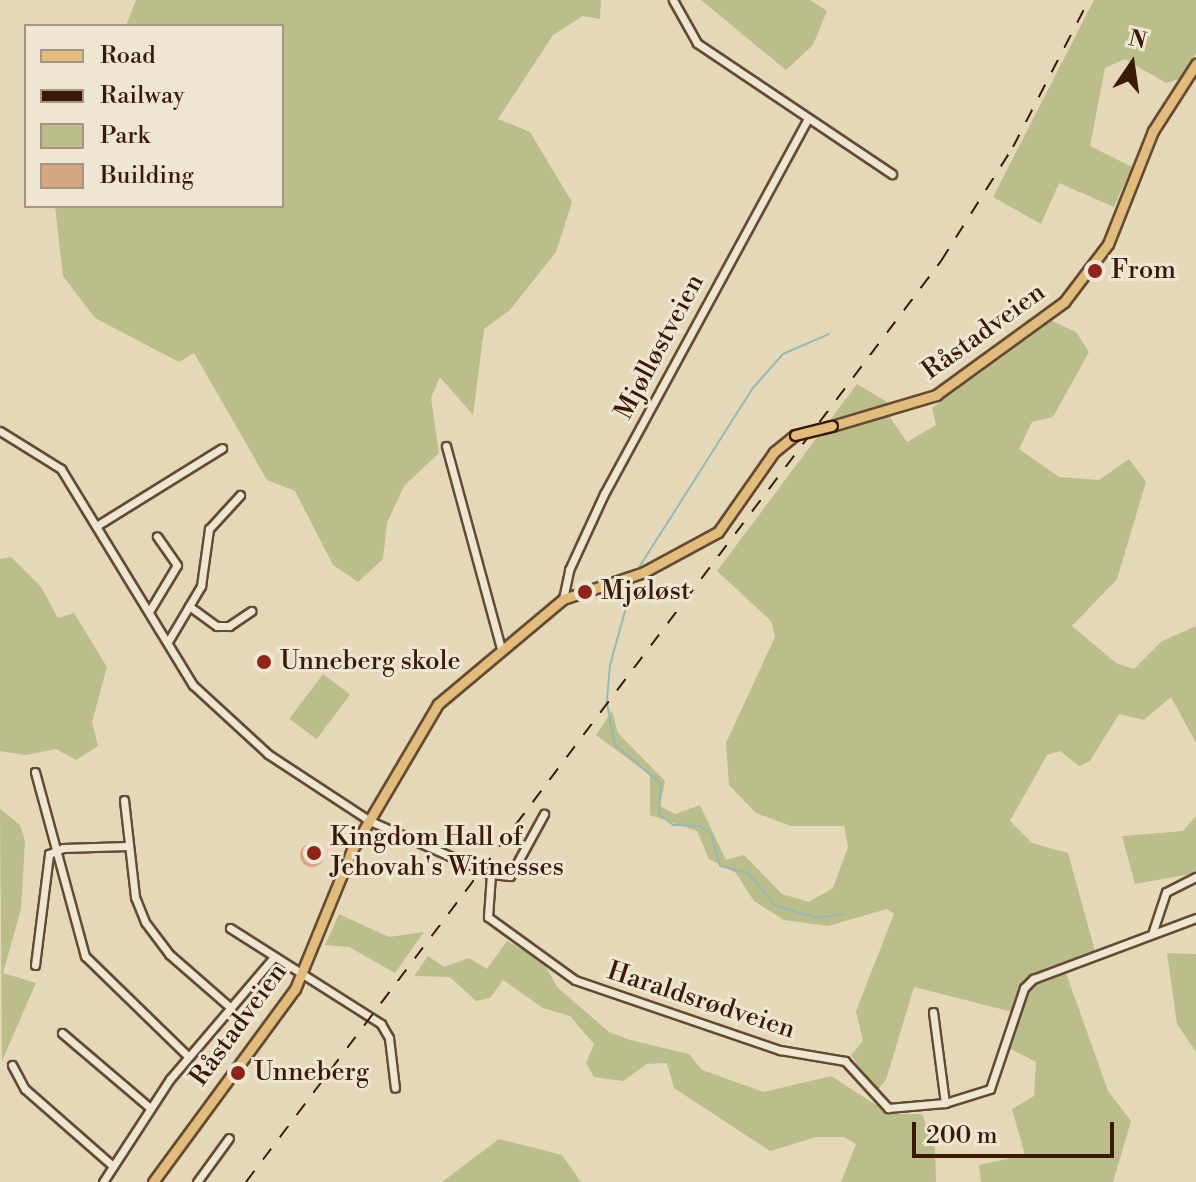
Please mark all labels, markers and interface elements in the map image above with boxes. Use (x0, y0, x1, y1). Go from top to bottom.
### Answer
legend (24, 24, 284, 208)
north arrow (1092, 24, 1172, 104)
text: N (1126, 25, 1149, 55)
text: Road (100, 41, 156, 71)
text: Railway (100, 81, 185, 111)
text: Park (100, 121, 150, 151)
text: Building (100, 161, 194, 191)
place label: From (1111, 255, 1176, 287)
marker: From (1086, 262, 1104, 280)
street label: Mjølløstveien (609, 269, 711, 425)
street label: Råstadveien (917, 277, 1051, 387)
place label: Mjøløst (601, 576, 690, 608)
marker: Mjøløst (576, 583, 594, 601)
place label: Unneberg skole (280, 646, 461, 678)
marker: Unneberg skole (255, 653, 273, 671)
place label: Kingdom Hall of Jehovah's Witnesses (330, 822, 564, 884)
marker: Kingdom Hall of Jehovah's Witnesses (305, 844, 323, 862)
street label: Haraldsrødveien (603, 956, 799, 1046)
street label: Råstadveien (184, 958, 294, 1092)
place label: Unneberg (254, 1057, 369, 1089)
marker: Unneberg (229, 1064, 247, 1082)
scale bar (916, 1106, 1118, 1156)
text: 200 m (926, 1121, 997, 1151)

